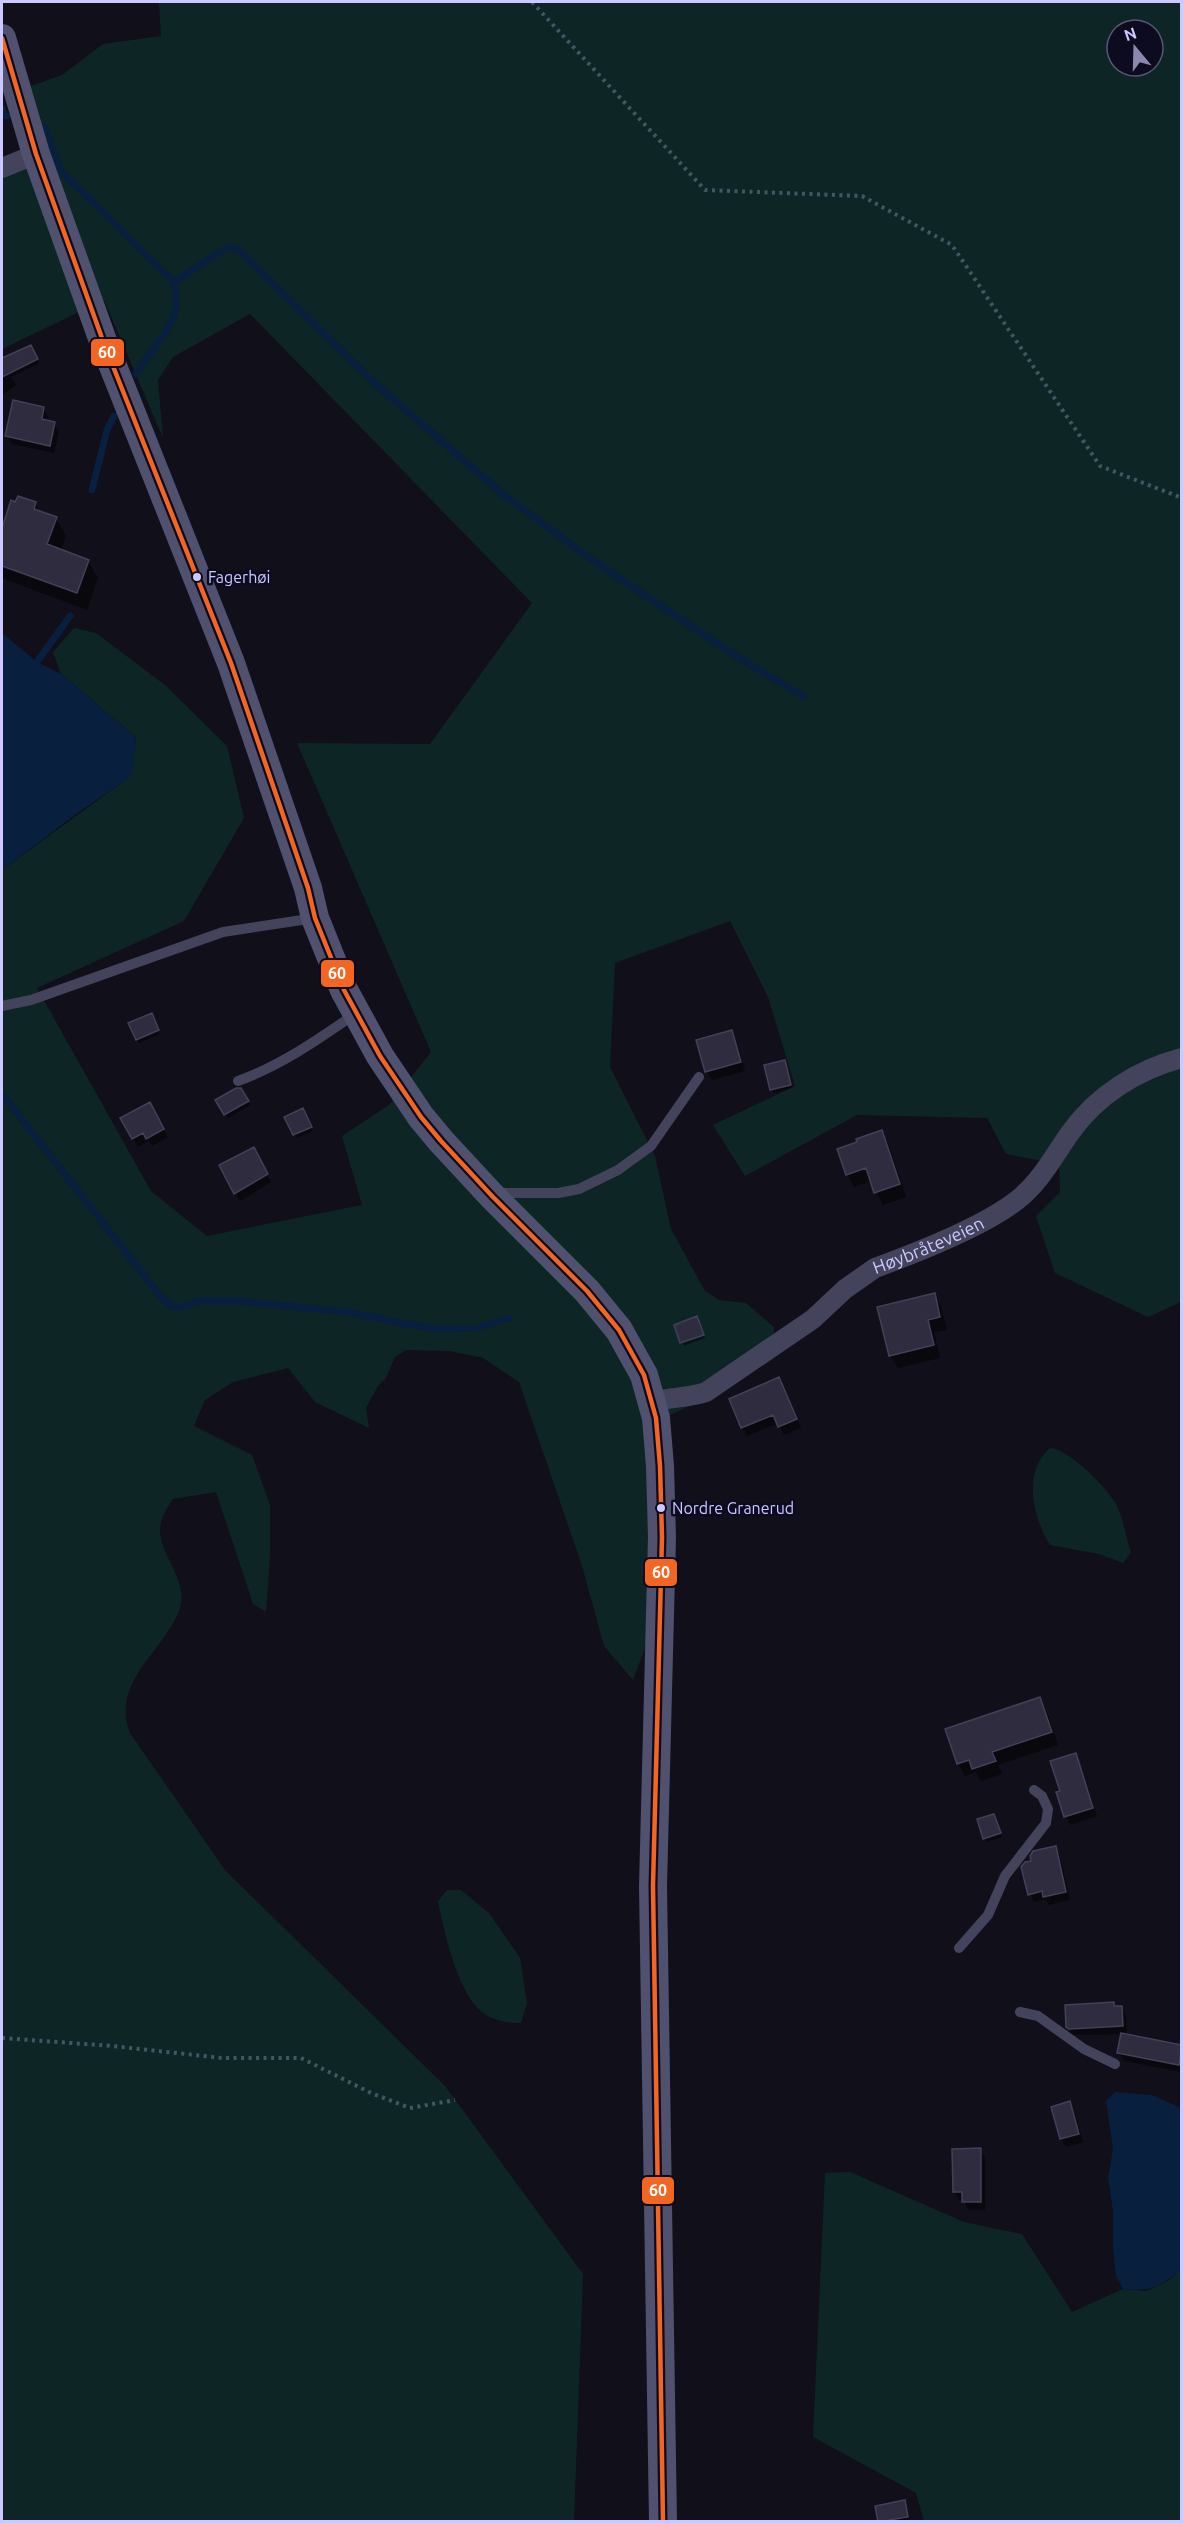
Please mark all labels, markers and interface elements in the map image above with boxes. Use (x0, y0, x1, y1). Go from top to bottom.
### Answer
north arrow (1105, 18, 1165, 78)
text: N (1122, 23, 1139, 44)
line badge: 60 (90, 338, 125, 367)
text: 60 (98, 343, 116, 361)
place label: Fagerhøi (208, 568, 271, 586)
marker: Fagerhøi (191, 571, 203, 583)
line badge: 60 (320, 959, 355, 988)
text: 60 (328, 964, 346, 982)
street label: Høybråteveien (870, 1212, 987, 1277)
place label: Nordre Granerud (672, 1499, 794, 1517)
marker: Nordre Granerud (655, 1502, 667, 1514)
line badge: 60 (644, 1558, 678, 1587)
text: 60 (652, 1563, 670, 1581)
line badge: 60 (641, 2176, 675, 2205)
text: 60 (649, 2181, 667, 2199)

